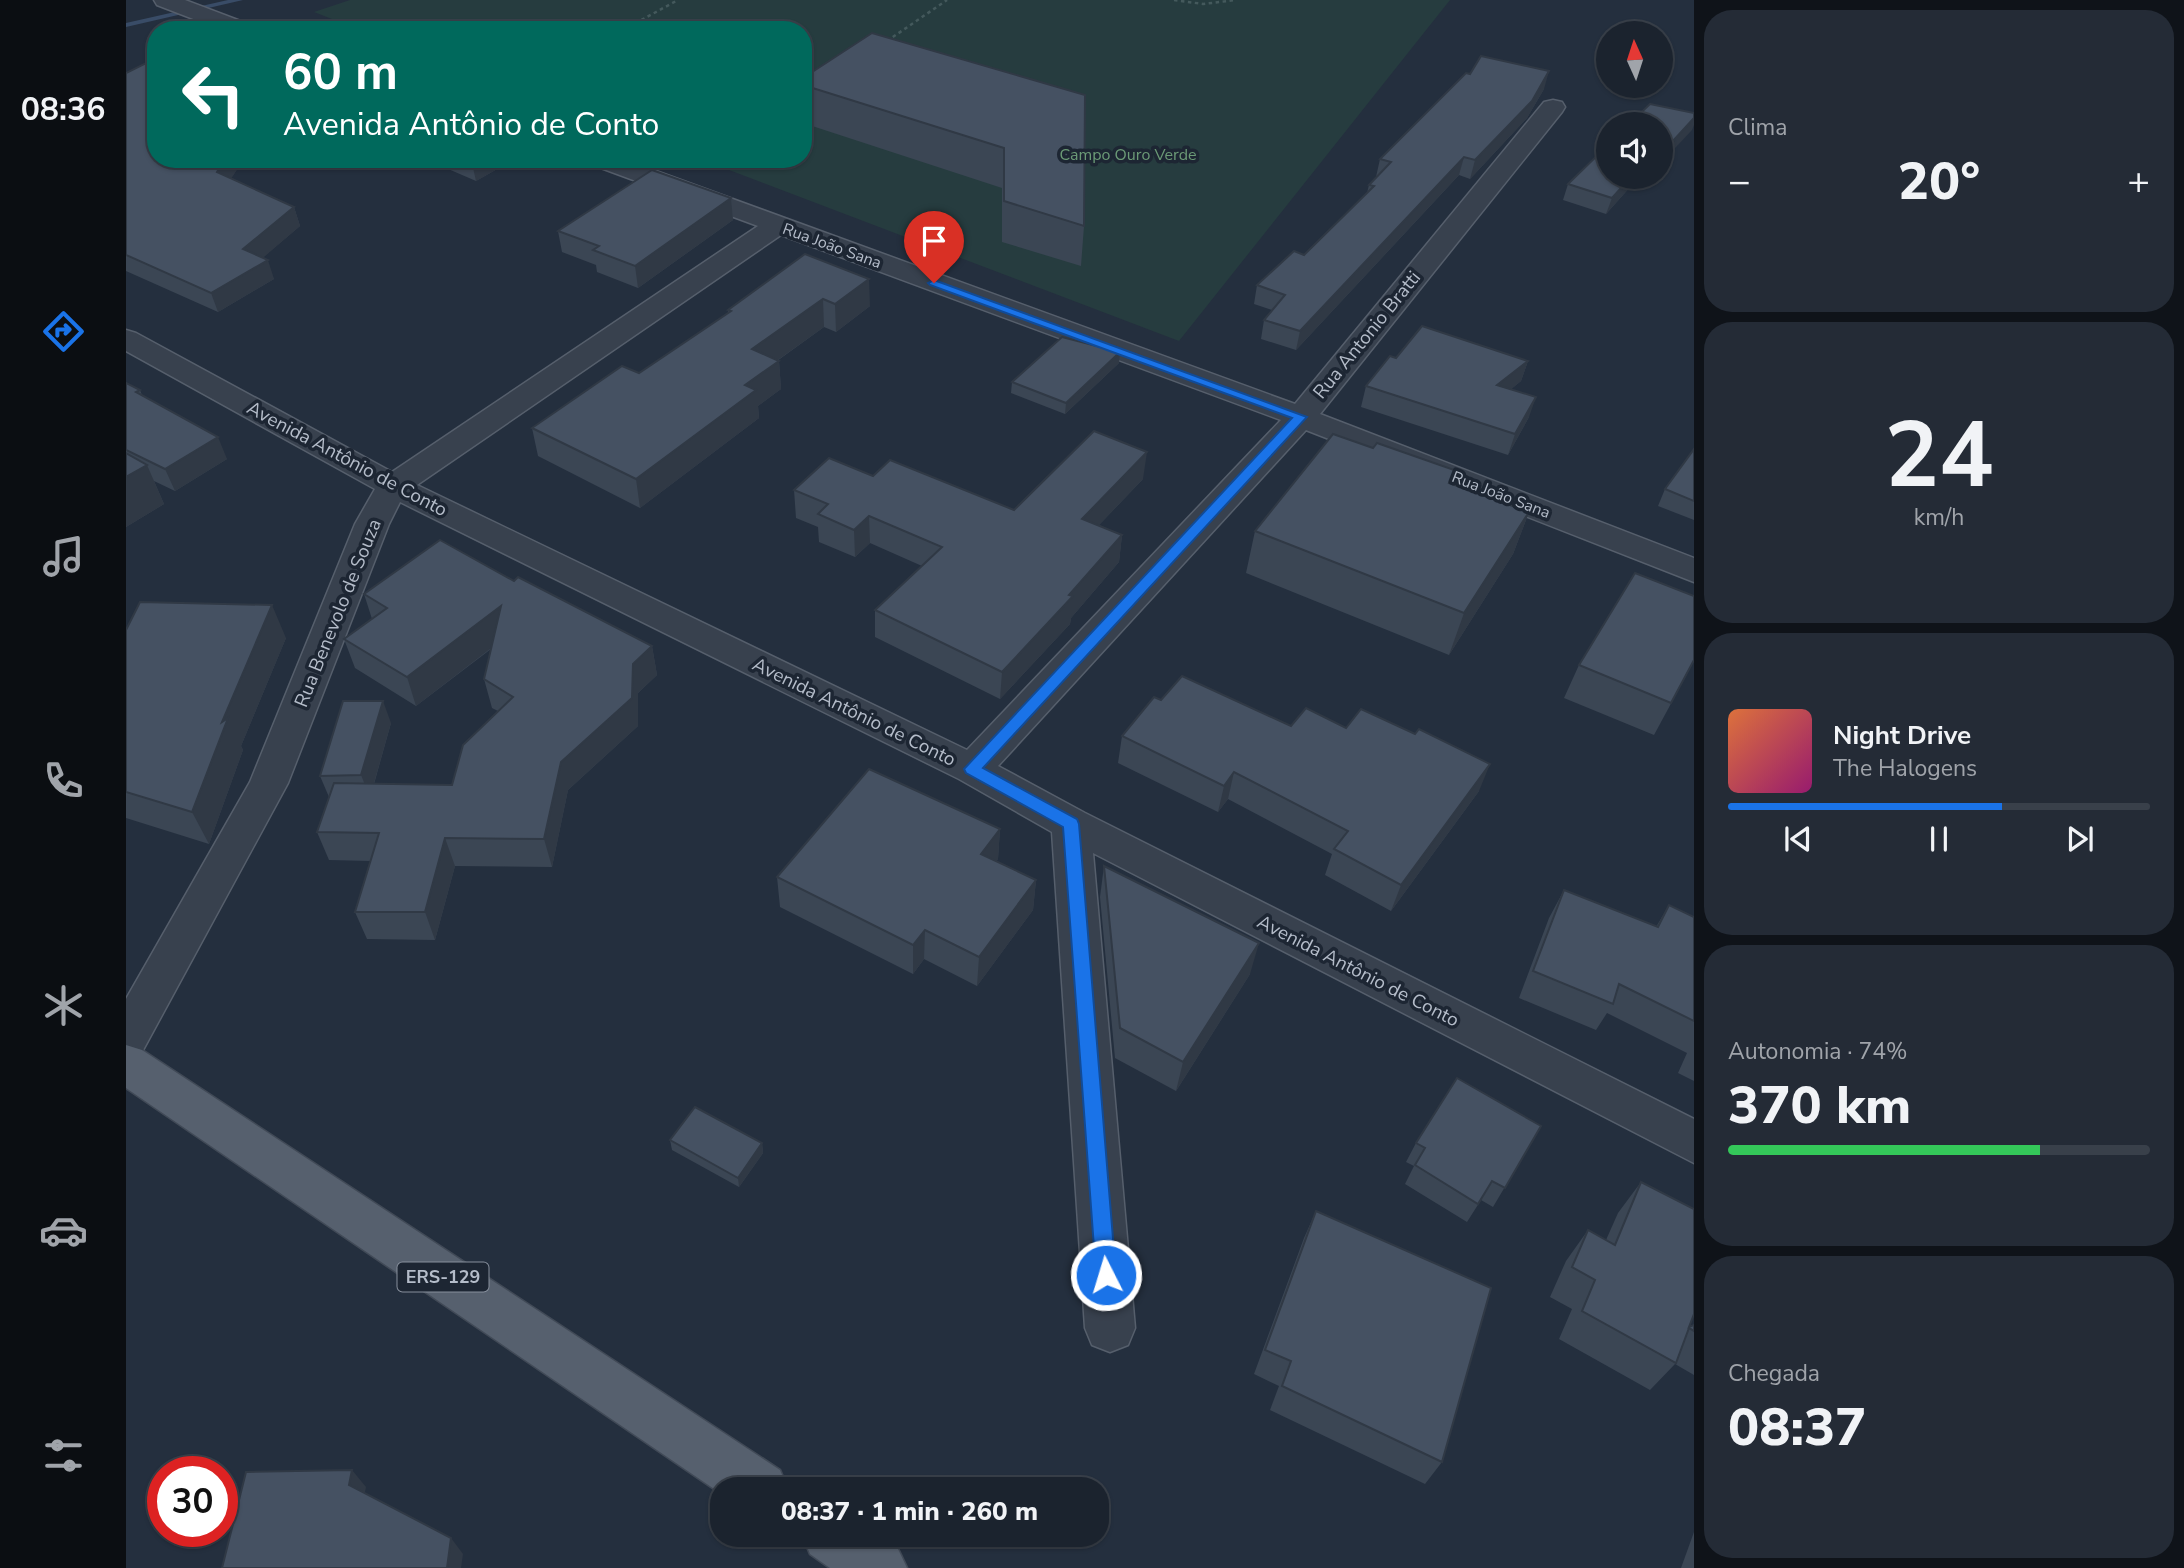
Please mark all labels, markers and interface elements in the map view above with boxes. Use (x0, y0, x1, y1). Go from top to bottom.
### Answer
north arrow (1596, 21, 1673, 98)
map controls (1596, 21, 1673, 189)
text: 60 m (283, 39, 398, 106)
icon: left (168, 49, 259, 140)
text: 08:36 (21, 88, 105, 131)
text: Avenida Antônio de Conto (283, 103, 659, 146)
button: sound (1596, 112, 1673, 189)
text: Clima (1728, 112, 1788, 143)
park label: Campo Ouro Verde (1060, 144, 1196, 166)
text: 20° (1898, 146, 1980, 217)
text: − (1728, 156, 1751, 207)
text: + (2127, 156, 2150, 207)
pin (904, 211, 964, 283)
street label: Rua João Sana (779, 218, 885, 274)
icon: arrive (915, 222, 953, 260)
street label: Rua Antonio Bratti (1307, 265, 1427, 405)
icon: directions (39, 307, 88, 356)
text: 24 (1884, 394, 1994, 518)
street label: Avenida Antônio de Conto (242, 395, 452, 523)
street label: Rua João Sana (1449, 466, 1553, 524)
text: km/h (1914, 502, 1964, 533)
street label: Rua Benevolo de Souza (288, 515, 388, 711)
icon: music (39, 532, 88, 581)
street label: Avenida Antônio de Conto (748, 651, 960, 773)
text: Night Drive (1833, 718, 1971, 753)
text: The Halogens (1833, 753, 1977, 784)
icon: phone (39, 756, 88, 805)
icon: previous (1779, 820, 1817, 858)
icon: pause (1920, 820, 1958, 858)
icon: next (2061, 820, 2099, 858)
street label: Avenida Antônio de Conto (1253, 909, 1463, 1033)
icon: climate (39, 981, 88, 1030)
text: Autonomia · 74% (1728, 1036, 1908, 1067)
text: 370 km (1728, 1070, 1911, 1141)
icon: car (39, 1206, 88, 1255)
position arrow (1069, 1238, 1143, 1312)
road number: ERS-129 (398, 1262, 488, 1292)
text: Chegada (1728, 1358, 1820, 1389)
text: 08:37 (1728, 1392, 1866, 1463)
icon: filters (39, 1431, 88, 1480)
speed limit sign: 30 (147, 1456, 238, 1547)
text: 08:37 · 1 min · 260 m (781, 1494, 1038, 1529)

